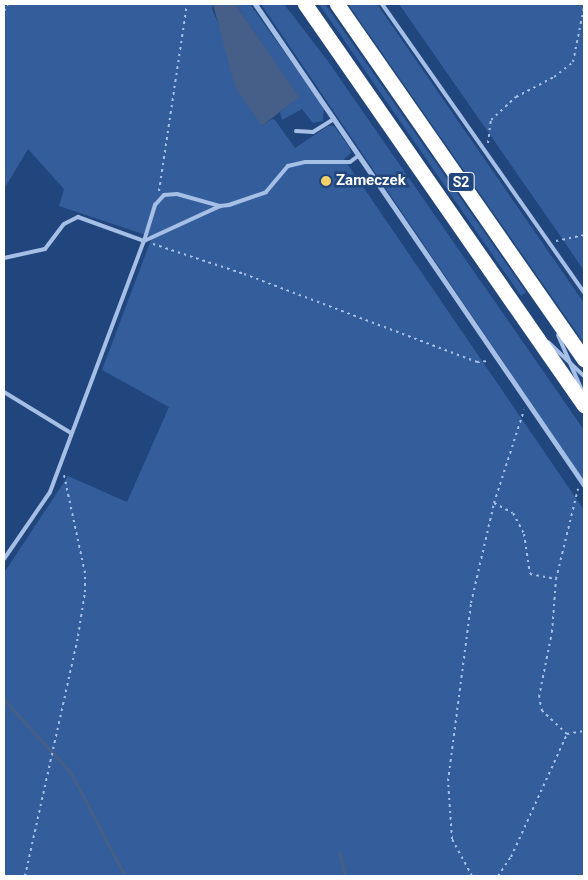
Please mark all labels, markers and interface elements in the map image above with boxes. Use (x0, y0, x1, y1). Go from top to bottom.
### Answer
road number: S2 (447, 170, 475, 193)
place label: Zameczek (336, 172, 406, 190)
marker: Zameczek (320, 175, 332, 187)

